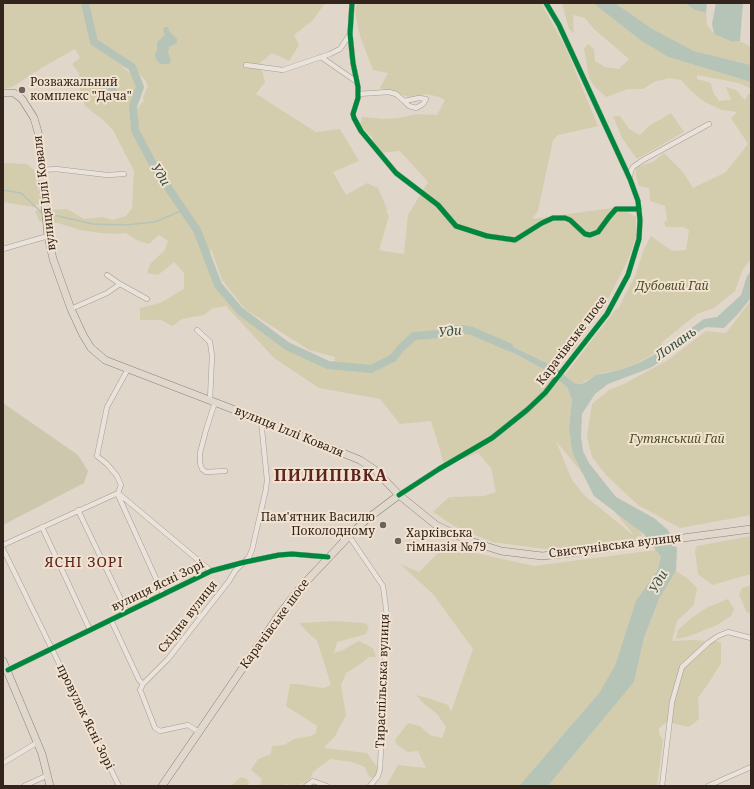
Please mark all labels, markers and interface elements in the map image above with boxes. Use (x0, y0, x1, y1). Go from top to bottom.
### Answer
place label: Розважальний комплекс "Дача" (30, 76, 132, 104)
marker: Розважальний комплекс "Дача" (17, 85, 27, 95)
street label: вулиця Іллі Коваля (31, 134, 59, 252)
water label: Уди (147, 161, 173, 189)
park label: Дубовий Гай (635, 280, 709, 294)
street label: Карачівське шосе (534, 294, 610, 388)
water label: Уди (438, 323, 462, 341)
water label: Лопань (652, 324, 700, 364)
street label: вулиця Іллі Коваля (232, 404, 346, 460)
park label: Гутянський Гай (629, 433, 725, 447)
district label: ПИЛИПІВКА (274, 466, 388, 486)
place label: Пам'ятник Василю Поколодному (261, 511, 375, 539)
marker: Пам'ятник Василю Поколодному (378, 520, 388, 530)
place label: Харківська гімназія №79 (406, 527, 486, 555)
street label: Свистунівська вулиця (548, 531, 682, 561)
marker: Харківська гімназія №79 (393, 536, 403, 546)
district label: ЯСНІ ЗОРІ (44, 555, 124, 571)
street label: вулиця Ясні Зорі (109, 557, 207, 615)
water label: Уди (647, 568, 671, 596)
street label: Карачівське шосе (238, 576, 312, 672)
street label: Східна вулиця (155, 578, 221, 656)
street label: Тираспільська вулиця (373, 613, 393, 749)
street label: провулок Ясні Зорі (53, 662, 117, 772)

